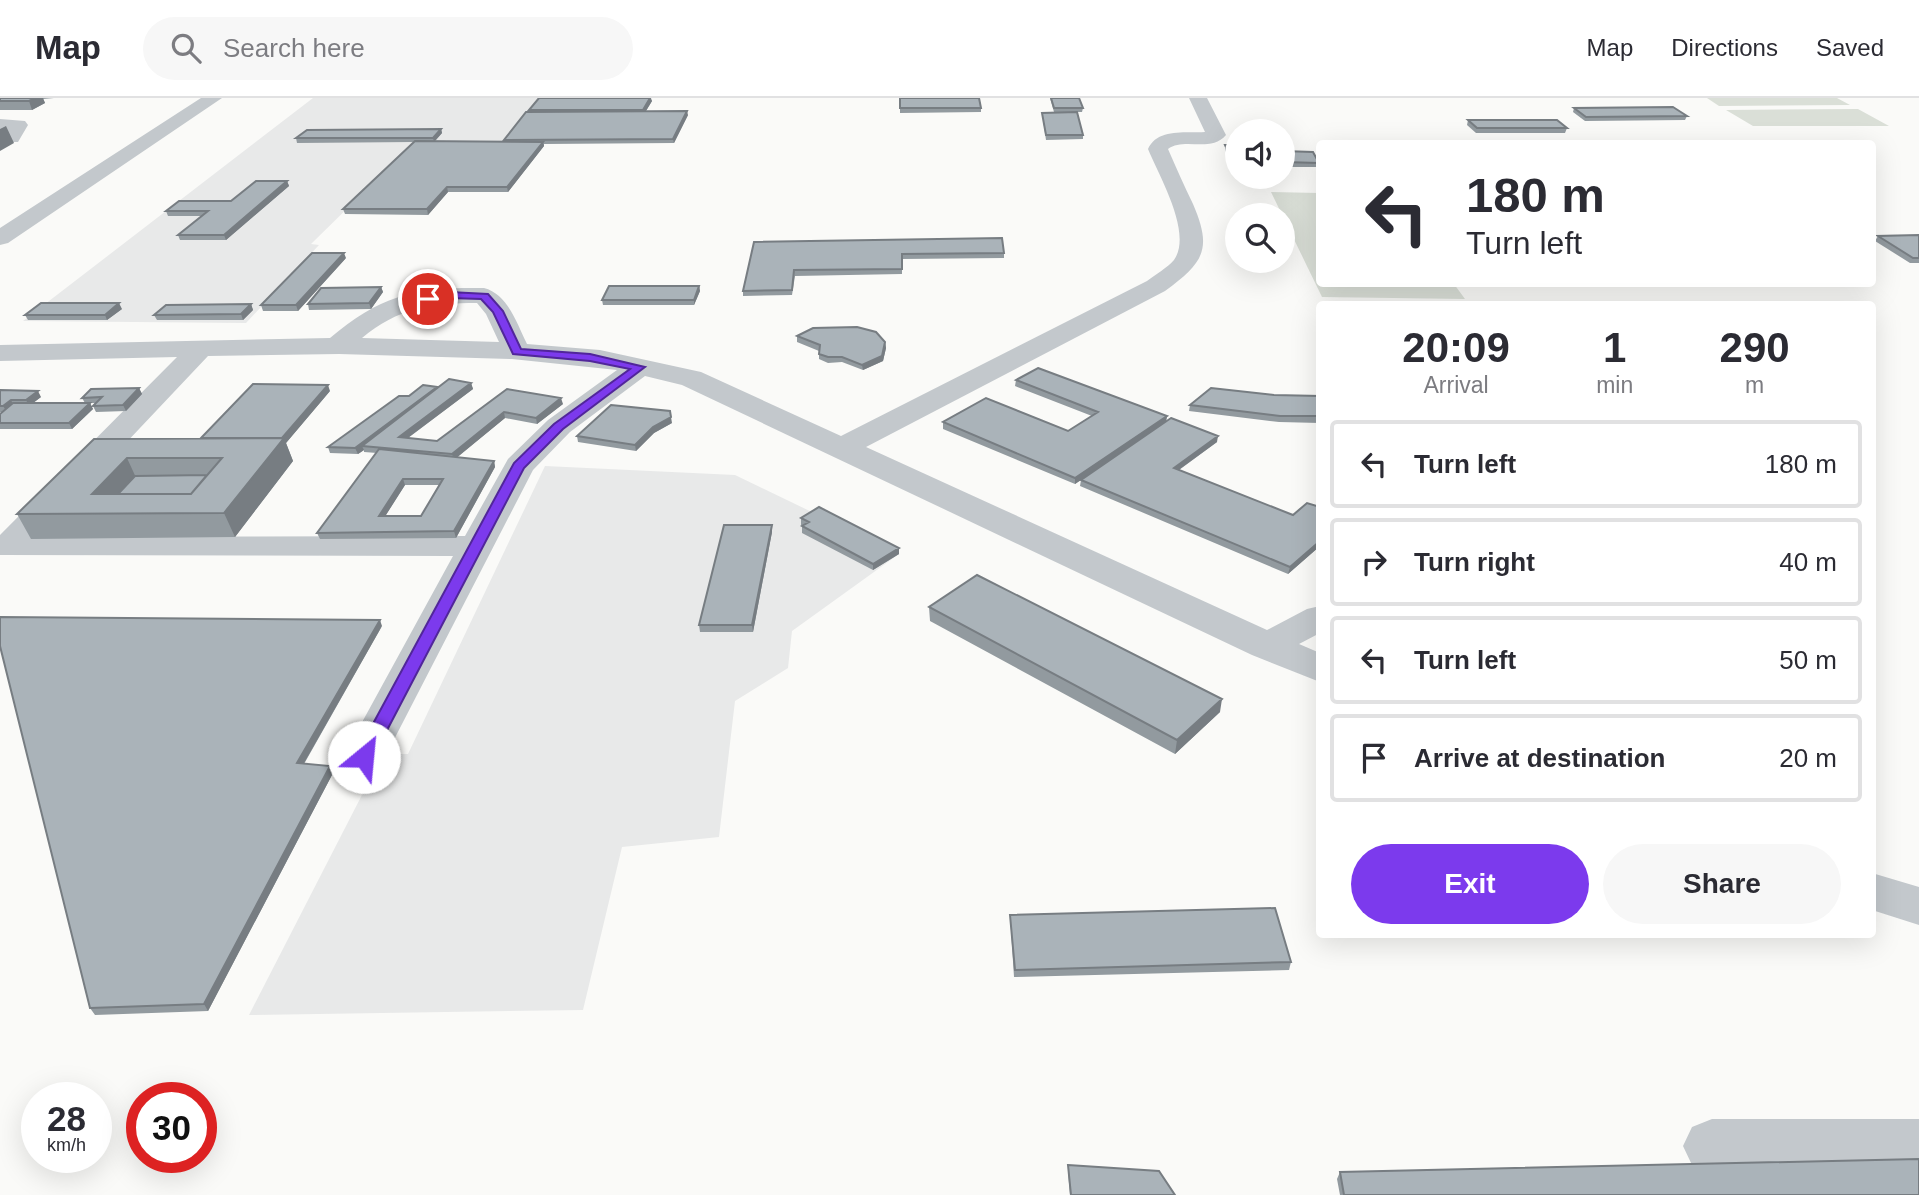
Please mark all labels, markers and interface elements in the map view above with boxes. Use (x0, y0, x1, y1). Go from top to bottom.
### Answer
search box (143, 17, 633, 80)
text: Map (35, 29, 101, 66)
icon: search (167, 29, 205, 67)
text: Search here (223, 33, 365, 63)
text: Map (1587, 34, 1633, 61)
text: Directions (1671, 34, 1778, 61)
text: Saved (1816, 34, 1884, 61)
map controls (1225, 119, 1295, 273)
button: sound (1225, 119, 1295, 189)
icon: left (1351, 168, 1442, 259)
text: 180 m (1466, 168, 1605, 222)
button: search (1225, 203, 1295, 273)
text: Turn left (1466, 225, 1582, 261)
pin (398, 269, 458, 329)
icon: arrive (409, 280, 447, 318)
text: 20:09 (1402, 324, 1510, 371)
text: 1 (1603, 324, 1626, 371)
text: 290 (1720, 324, 1790, 371)
text: Arrival (1423, 372, 1489, 398)
text: min (1596, 372, 1633, 398)
text: m (1745, 372, 1764, 398)
icon: left (1355, 445, 1393, 483)
text: Turn left (1414, 449, 1516, 479)
text: 180 m (1765, 449, 1837, 479)
icon: right (1355, 543, 1393, 581)
text: Turn right (1414, 547, 1535, 577)
text: 40 m (1779, 547, 1837, 577)
icon: left (1355, 641, 1393, 679)
text: Turn left (1414, 645, 1516, 675)
text: 50 m (1779, 645, 1837, 675)
position arrow (327, 720, 401, 794)
icon: arrive (1355, 739, 1393, 777)
text: Arrive at destination (1414, 743, 1665, 773)
text: 20 m (1779, 743, 1837, 773)
button: Exit (1351, 844, 1589, 924)
button: Share (1603, 844, 1841, 924)
speed limit sign: 30 (126, 1082, 217, 1173)
text: 28 (47, 1099, 86, 1138)
text: km/h (47, 1135, 86, 1155)

